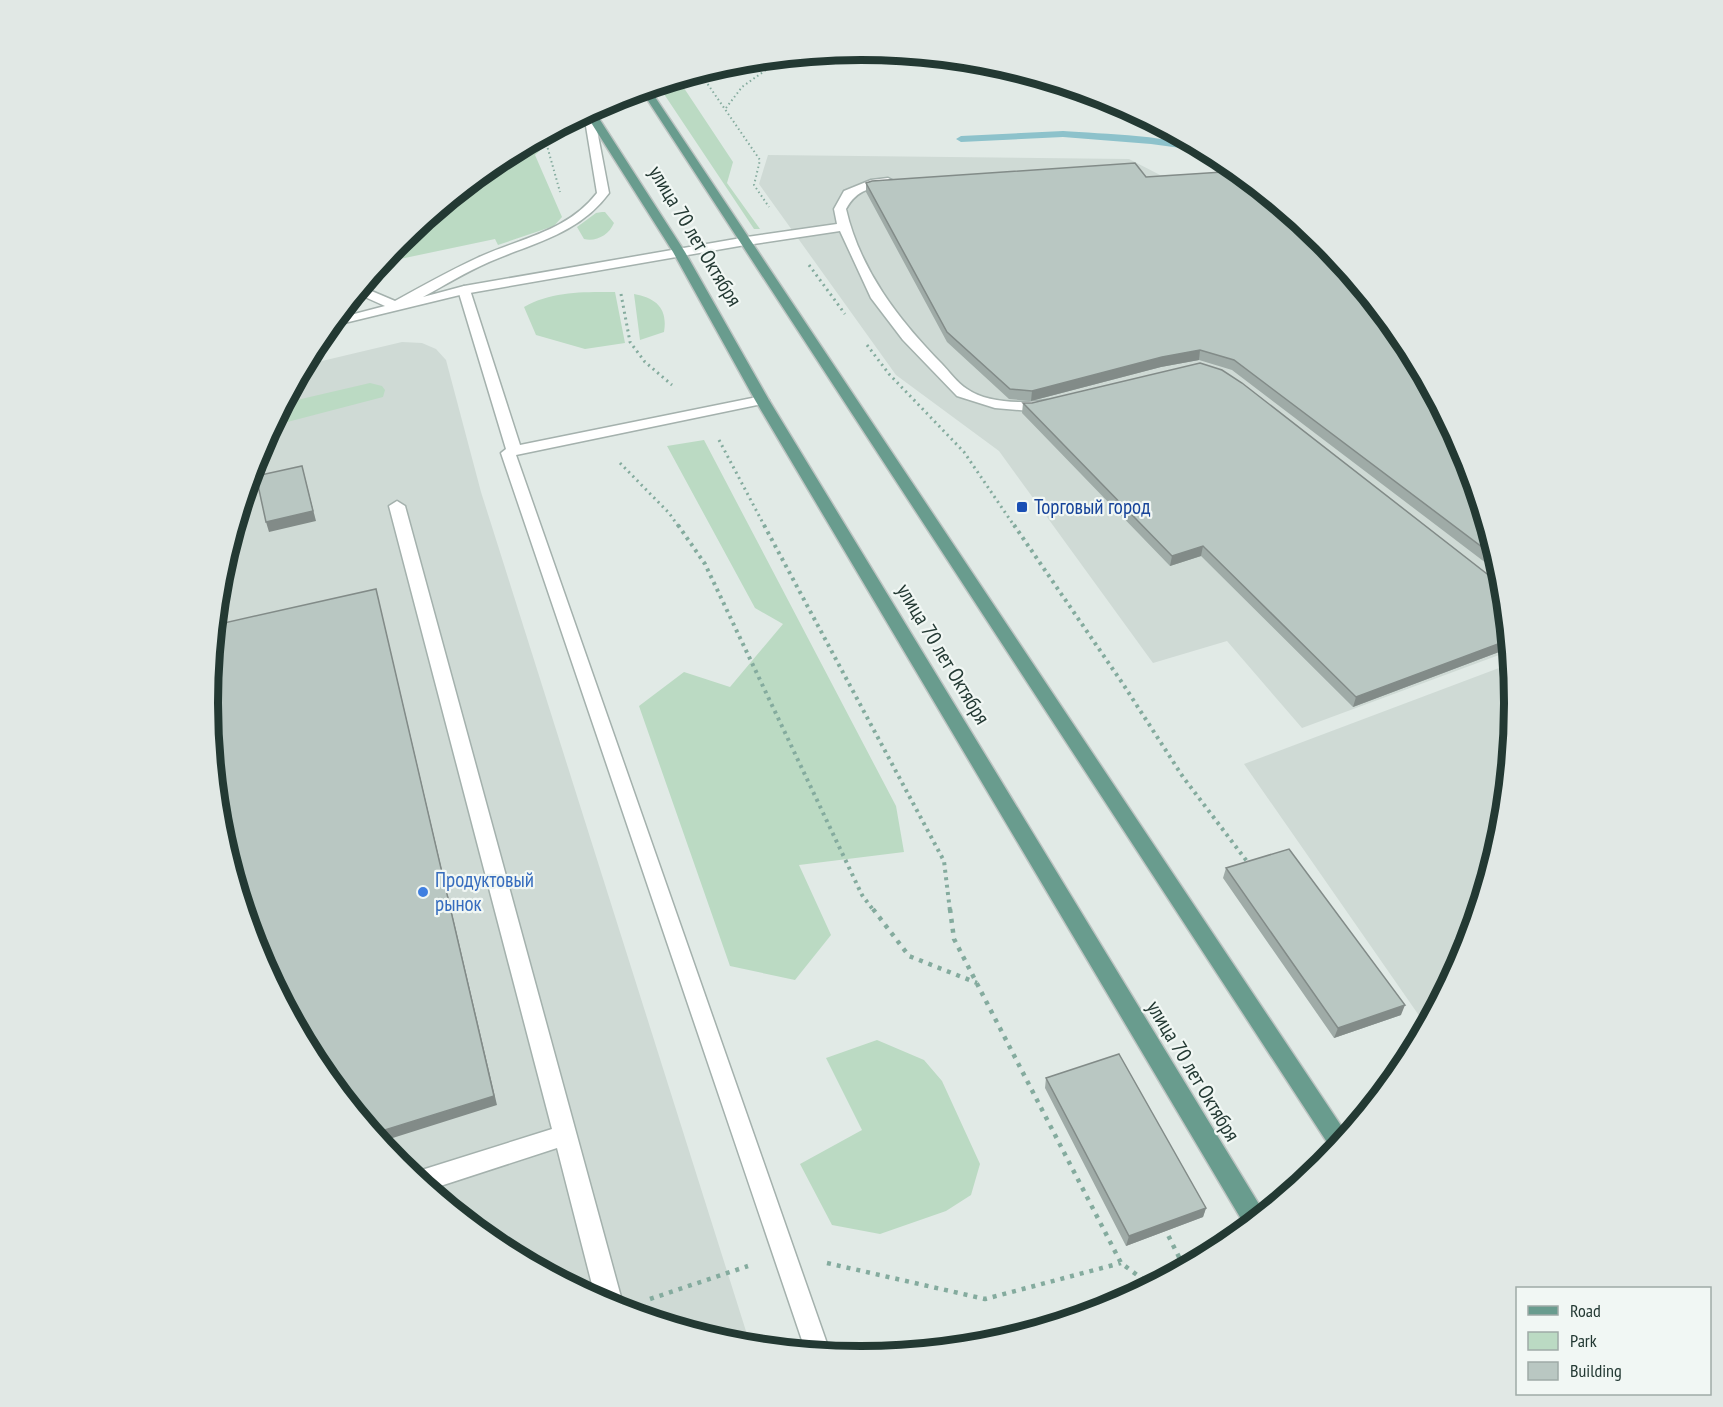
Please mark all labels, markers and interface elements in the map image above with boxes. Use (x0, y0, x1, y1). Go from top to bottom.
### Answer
street label: улица 70 лет Октября (643, 160, 748, 311)
place label: Торговый город (1034, 493, 1150, 520)
marker: Торговый город (1015, 500, 1029, 514)
street label: улица 70 лет Октября (891, 578, 996, 729)
place label: Продуктовый рынок (435, 866, 534, 917)
marker: Продуктовый рынок (416, 885, 430, 899)
street label: улица 70 лет Октября (1141, 995, 1246, 1146)
legend (1516, 1287, 1711, 1395)
text: Road (1570, 1299, 1601, 1322)
text: Park (1570, 1329, 1597, 1352)
text: Building (1570, 1359, 1622, 1382)

